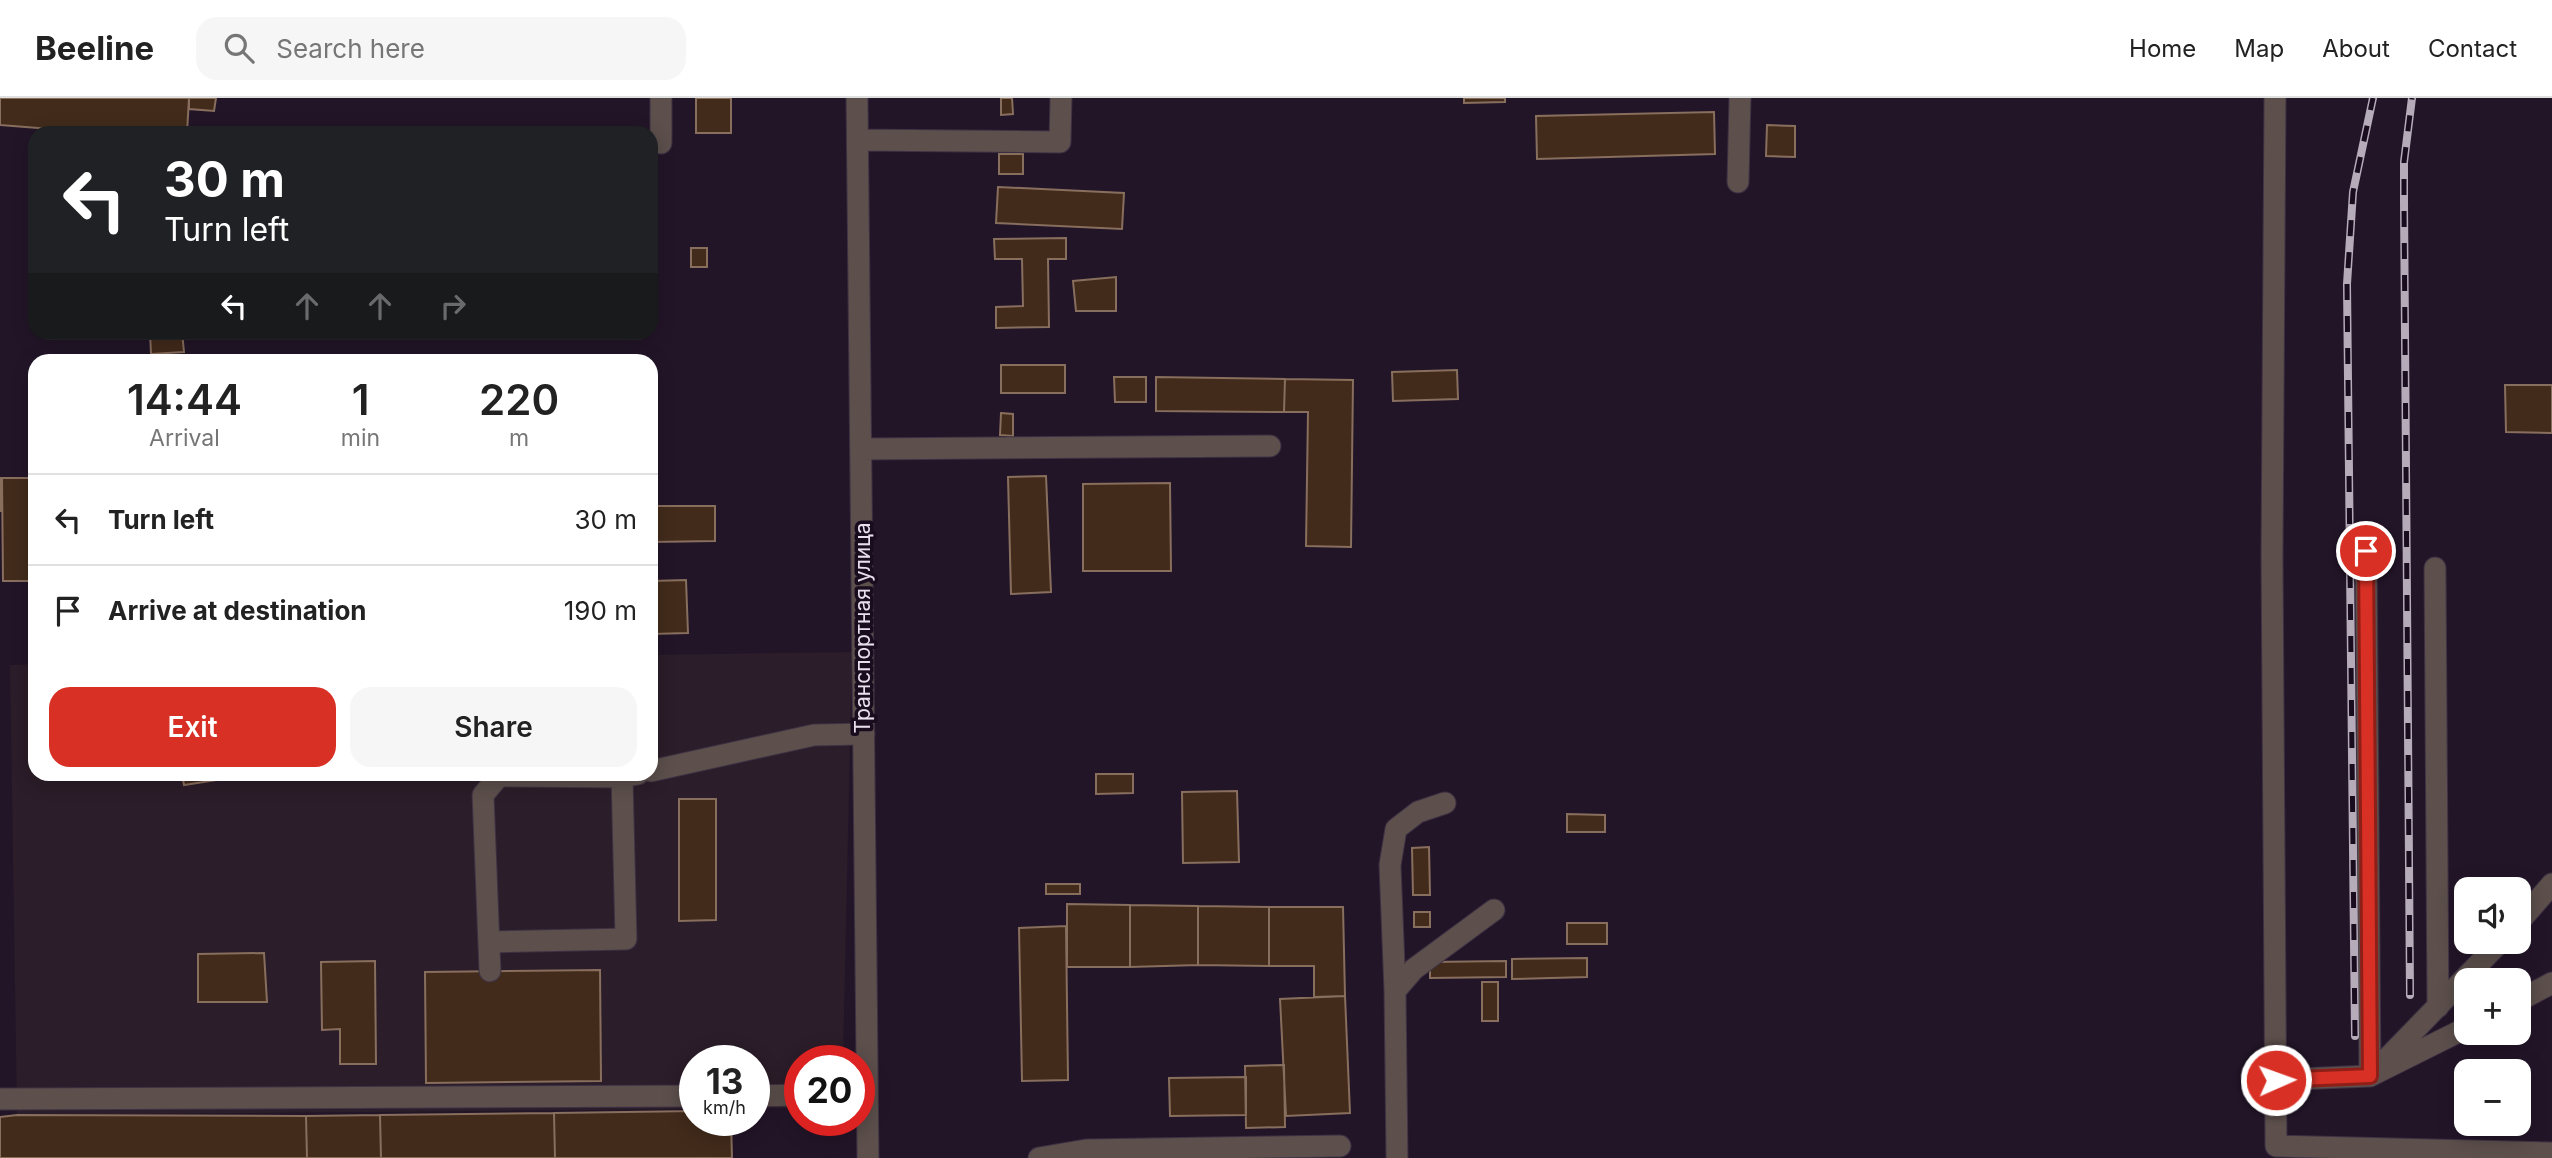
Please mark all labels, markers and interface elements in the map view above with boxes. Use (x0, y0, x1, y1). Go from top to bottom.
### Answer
search box (196, 17, 686, 80)
text: Beeline (35, 28, 154, 68)
icon: search (220, 29, 258, 67)
text: Search here (276, 33, 425, 64)
text: Home (2129, 34, 2196, 63)
text: Map (2234, 34, 2284, 63)
text: About (2322, 34, 2390, 63)
text: Contact (2428, 34, 2517, 63)
text: 30 m (164, 150, 285, 209)
icon: left (49, 154, 140, 245)
text: Turn left (164, 210, 289, 249)
icon: left (215, 287, 253, 325)
icon: ahead (288, 287, 326, 325)
icon: ahead (361, 287, 399, 325)
icon: right (434, 287, 472, 325)
text: 14:44 (127, 374, 242, 425)
text: 1 (352, 374, 369, 425)
text: 220 (479, 374, 559, 425)
text: Arrival (149, 424, 220, 452)
text: min (341, 424, 380, 452)
text: m (509, 424, 529, 452)
icon: left (49, 501, 87, 539)
text: Turn left (108, 504, 214, 535)
text: 30 m (574, 504, 637, 535)
pin (2336, 521, 2396, 581)
street label: Транспортная улица (850, 523, 875, 733)
icon: arrive (2347, 532, 2385, 570)
icon: arrive (49, 592, 87, 630)
text: Arrive at destination (108, 595, 367, 626)
text: 190 m (564, 595, 637, 626)
button: Exit (49, 687, 336, 767)
button: Share (350, 687, 637, 767)
map controls (2454, 877, 2531, 1136)
button: sound (2454, 877, 2531, 954)
button: + (2454, 968, 2531, 1045)
position arrow (2239, 1043, 2313, 1117)
speed limit sign: 20 (784, 1045, 875, 1136)
button: − (2454, 1059, 2531, 1136)
text: 13 (706, 1060, 743, 1102)
text: km/h (703, 1097, 746, 1118)

